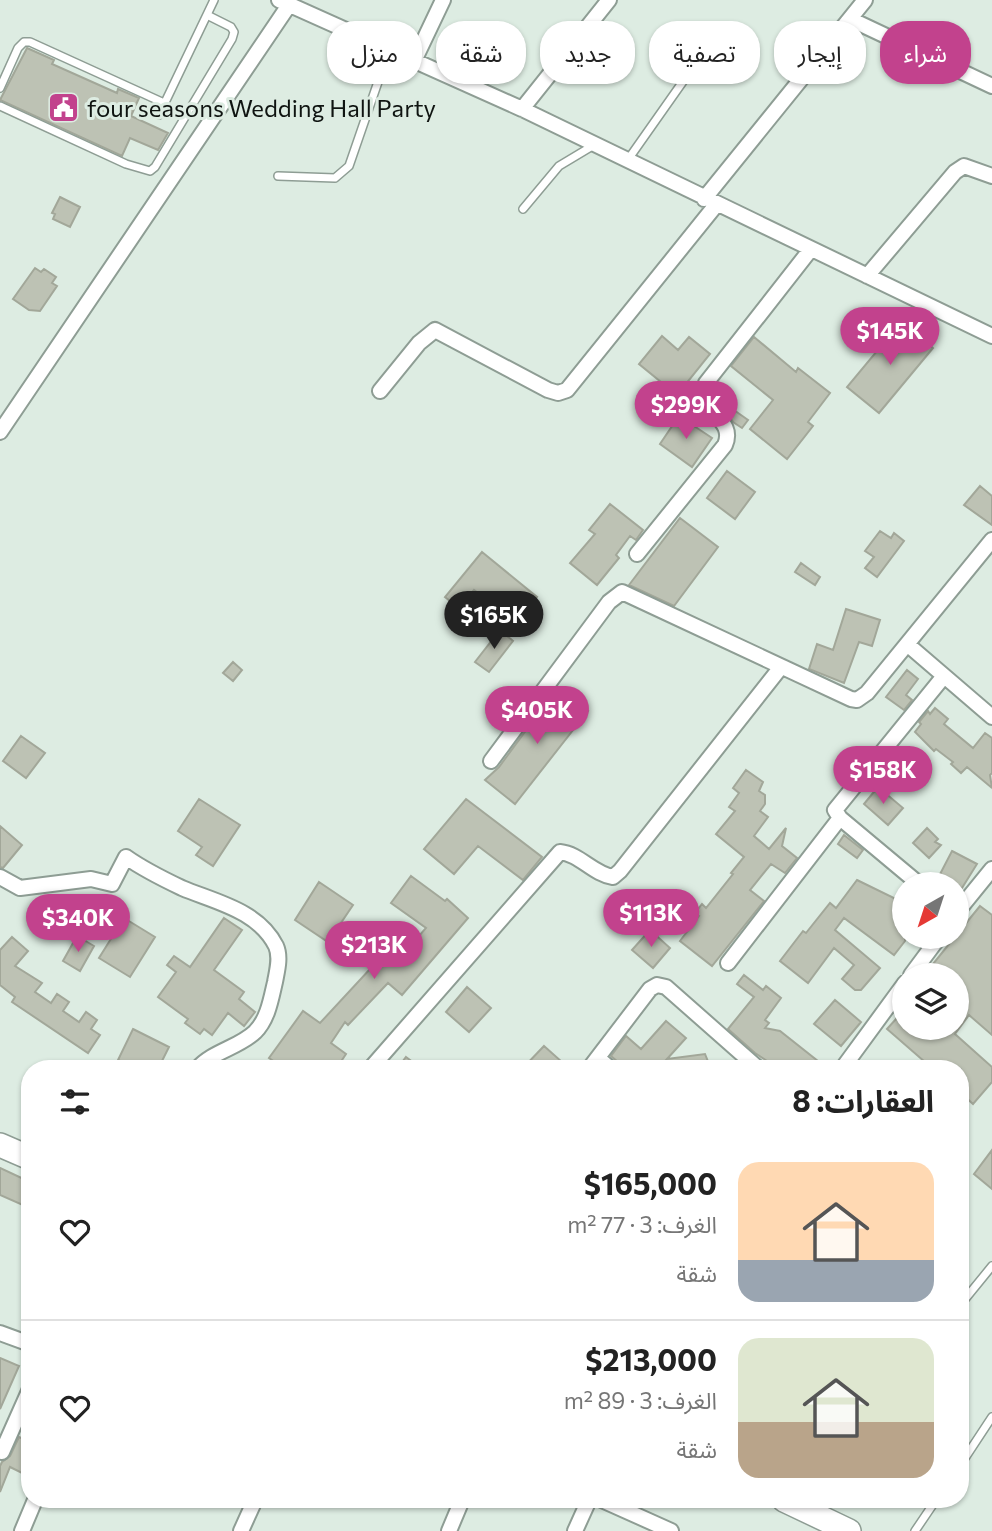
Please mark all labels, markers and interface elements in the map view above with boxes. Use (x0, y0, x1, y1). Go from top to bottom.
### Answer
chip: منزل (327, 21, 422, 84)
chip: شقة (436, 21, 526, 84)
chip: جديد (540, 21, 635, 84)
chip: تصفية (649, 21, 760, 84)
chip: إيجار (774, 21, 866, 84)
chip: شراء (880, 21, 971, 84)
public building icon: four seasons Wedding Hall Party (47, 90, 81, 124)
place label: four seasons Wedding Hall Party (87, 93, 436, 122)
pin: $145K (841, 308, 939, 367)
text: $145K (856, 316, 924, 344)
pin: $299K (637, 382, 735, 441)
text: $299K (651, 390, 721, 418)
pin: $165K (445, 592, 543, 651)
text: $165K (460, 600, 528, 628)
pin: $405K (488, 686, 586, 746)
text: $405K (501, 695, 573, 723)
pin: $158K (834, 746, 932, 806)
text: $158K (849, 755, 917, 783)
north arrow (892, 872, 970, 948)
map controls (892, 872, 969, 1040)
pin: $113K (602, 890, 700, 949)
pin: $340K (29, 894, 127, 954)
text: $113K (619, 898, 683, 926)
text: $340K (42, 903, 114, 931)
pin: $213K (325, 922, 423, 981)
text: $213K (341, 930, 407, 958)
button: layers (892, 963, 969, 1040)
text: العقارات: 8 (792, 1081, 934, 1118)
icon: filters (56, 1083, 94, 1121)
text: $165,000 (584, 1164, 717, 1201)
icon: home (794, 1190, 878, 1274)
text: الغرف: 3 · 77 m² (567, 1210, 717, 1238)
icon: heart (56, 1213, 94, 1251)
text: شقة (676, 1259, 717, 1287)
text: $213,000 (585, 1340, 717, 1377)
icon: home (794, 1366, 878, 1450)
text: الغرف: 3 · 89 m² (564, 1386, 717, 1414)
icon: heart (56, 1389, 94, 1427)
text: شقة (676, 1435, 717, 1463)

